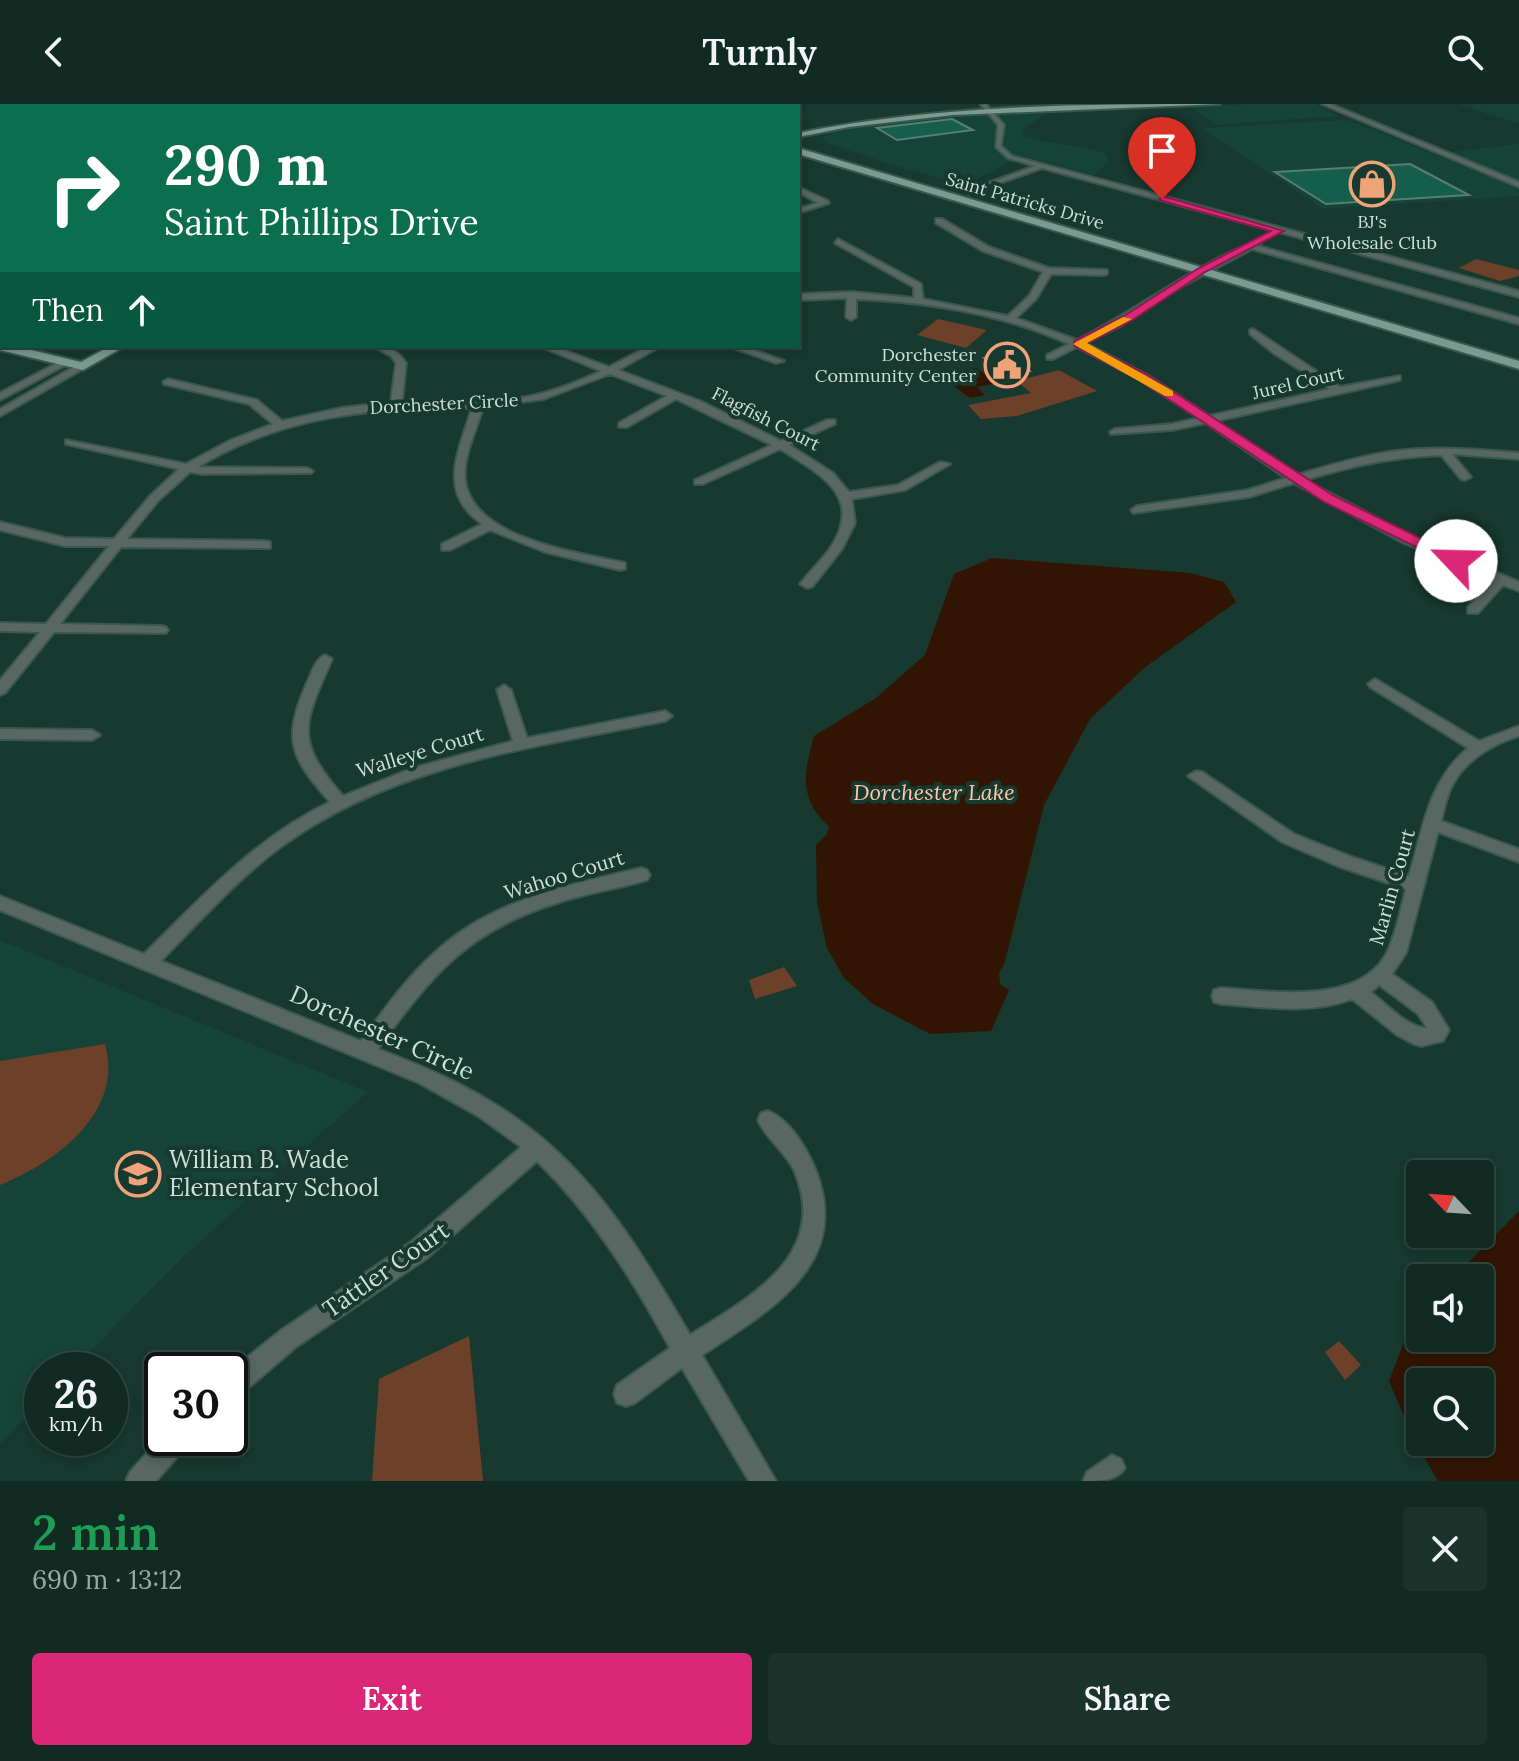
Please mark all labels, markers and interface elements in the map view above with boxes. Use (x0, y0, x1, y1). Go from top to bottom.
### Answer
text: Turnly (702, 29, 817, 75)
icon: back (32, 30, 76, 74)
icon: search (1443, 30, 1487, 74)
pin (1128, 117, 1196, 199)
text: 290 m (164, 129, 328, 200)
icon: arrive (1140, 129, 1184, 173)
icon: right (32, 136, 136, 240)
shop icon: BJ's Wholesale Club (1348, 160, 1396, 208)
street label: Saint Patricks Drive (943, 167, 1107, 234)
text: Saint Phillips Drive (164, 199, 479, 245)
place label: BJ's Wholesale Club (1307, 210, 1437, 254)
icon: ahead (120, 288, 164, 332)
text: Then (32, 291, 104, 329)
public building icon: Dorchester Community Center (983, 341, 1031, 389)
place label: Dorchester Community Center (815, 343, 976, 387)
street label: Jurel Court (1249, 361, 1346, 404)
street label: Flagfish Court (708, 381, 824, 456)
street label: Dorchester Circle (369, 388, 519, 419)
position arrow (1414, 519, 1498, 603)
street label: Walleye Court (353, 720, 487, 783)
water label: Dorchester Lake (853, 778, 1015, 806)
street label: Marlin Court (1363, 826, 1420, 948)
street label: Wahoo Court (501, 844, 627, 905)
street label: Dorchester Circle (285, 978, 479, 1087)
place label: William B. Wade Elementary School (169, 1144, 379, 1203)
school or university icon: William B. Wade Elementary School (114, 1150, 162, 1198)
north arrow (1406, 1160, 1494, 1248)
map controls (1406, 1160, 1494, 1456)
street label: Tattler Court (317, 1214, 455, 1324)
button: sound (1406, 1264, 1494, 1352)
speed limit sign: 30 (144, 1352, 248, 1456)
text: 26 (54, 1368, 98, 1419)
button: search (1406, 1368, 1494, 1456)
text: km/h (49, 1411, 103, 1436)
text: 2 min (32, 1502, 159, 1563)
button: close (1403, 1507, 1487, 1591)
text: 690 m · 13:12 (32, 1563, 182, 1596)
button: Exit (32, 1653, 752, 1745)
button: Share (768, 1653, 1487, 1745)

